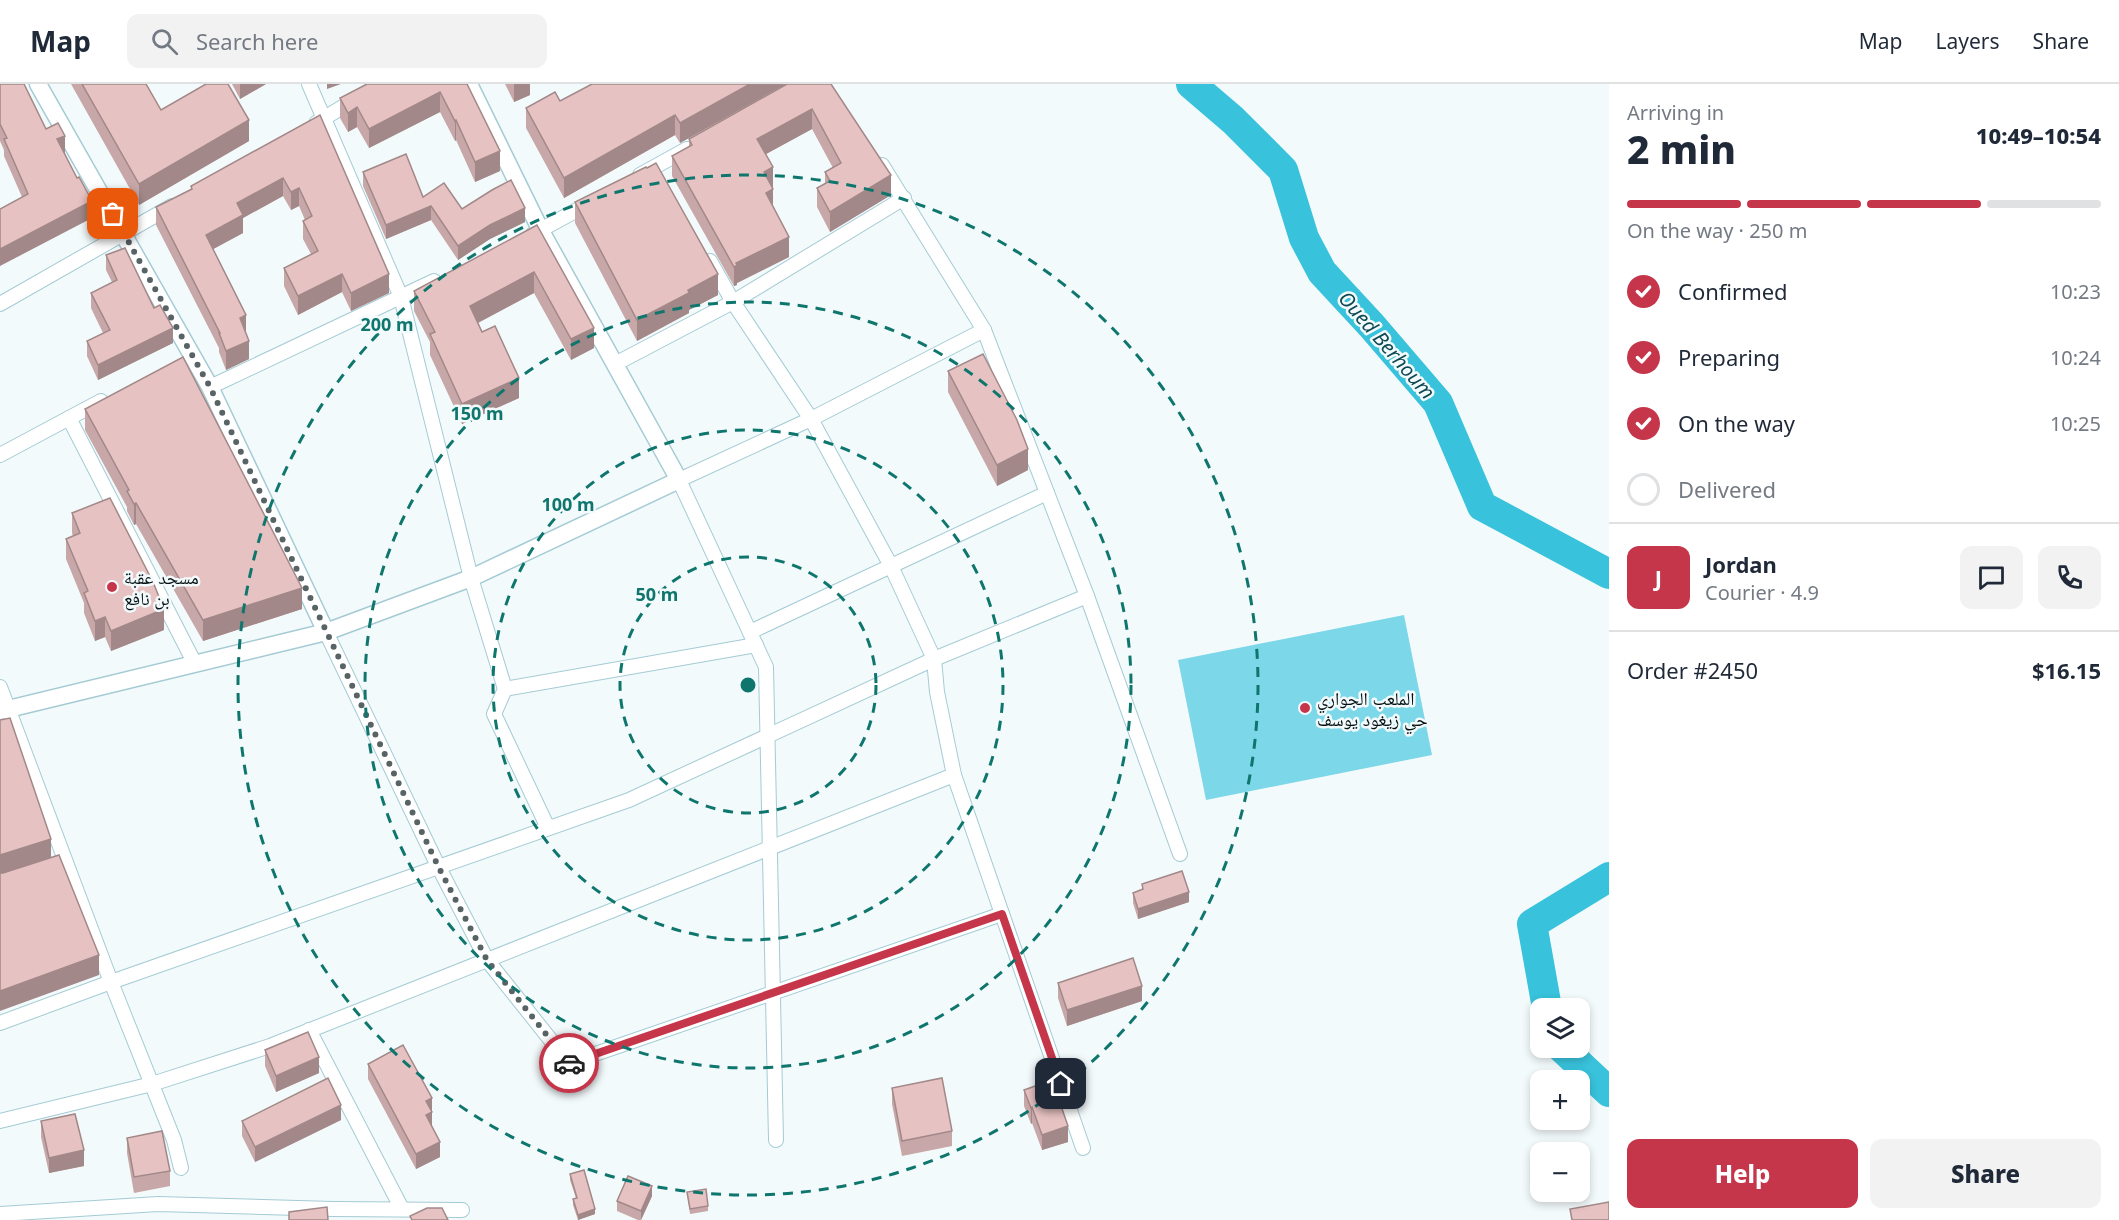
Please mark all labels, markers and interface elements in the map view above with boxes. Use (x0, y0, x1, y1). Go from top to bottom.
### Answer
search box (127, 14, 547, 68)
text: Map (30, 22, 91, 60)
icon: search (148, 25, 181, 58)
text: Search here (196, 26, 318, 56)
text: Map (1859, 27, 1903, 55)
text: Layers (1936, 27, 2000, 55)
text: Share (2033, 27, 2089, 55)
text: Arriving in (1627, 99, 1724, 126)
text: 10:49–10:54 (1976, 120, 2101, 150)
text: 2 min (1627, 122, 1736, 175)
pin (87, 188, 138, 239)
icon: bag (96, 197, 129, 230)
text: On the way · 250 m (1627, 217, 1807, 244)
icon: check (1627, 275, 1660, 308)
text: Confirmed (1678, 276, 1788, 306)
text: 10:23 (2050, 278, 2101, 305)
water label: Oued Berhoum (1333, 285, 1441, 405)
text: 200 m (360, 312, 414, 336)
icon: check (1627, 341, 1660, 374)
text: Preparing (1678, 342, 1780, 372)
text: 10:24 (2050, 344, 2101, 371)
text: 150 m (450, 401, 504, 425)
icon: check (1627, 407, 1660, 440)
text: On the way (1678, 408, 1795, 438)
text: 10:25 (2050, 410, 2101, 437)
text: Delivered (1678, 474, 1776, 504)
text: 100 m (541, 492, 595, 516)
button: chat (1960, 546, 2023, 609)
button: phone (2038, 546, 2101, 609)
text: Jordan (1705, 549, 1777, 579)
text: J (1655, 562, 1662, 592)
place label: مسجد عقبة بن نافع (124, 565, 199, 611)
text: Courier · 4.9 (1705, 579, 1819, 606)
marker: مسجد عقبة بن نافع (105, 580, 119, 594)
text: 50 m (636, 582, 678, 606)
text: Order #2450 (1627, 655, 1758, 685)
text: $16.15 (2032, 655, 2101, 685)
centre of rings (738, 675, 758, 695)
place label: الملعب الجواري حي زيغود يوسف (1317, 686, 1428, 735)
marker: الملعب الجواري حي زيغود يوسف (1298, 701, 1312, 715)
map controls (1530, 998, 1590, 1202)
button: layers (1530, 998, 1590, 1058)
courier (539, 1033, 599, 1093)
icon: car (553, 1047, 586, 1080)
pin (1035, 1058, 1086, 1109)
icon: home (1044, 1067, 1077, 1100)
button: + (1530, 1070, 1590, 1130)
button: Help (1627, 1139, 1858, 1208)
button: Share (1870, 1139, 2101, 1208)
button: − (1530, 1142, 1590, 1202)

